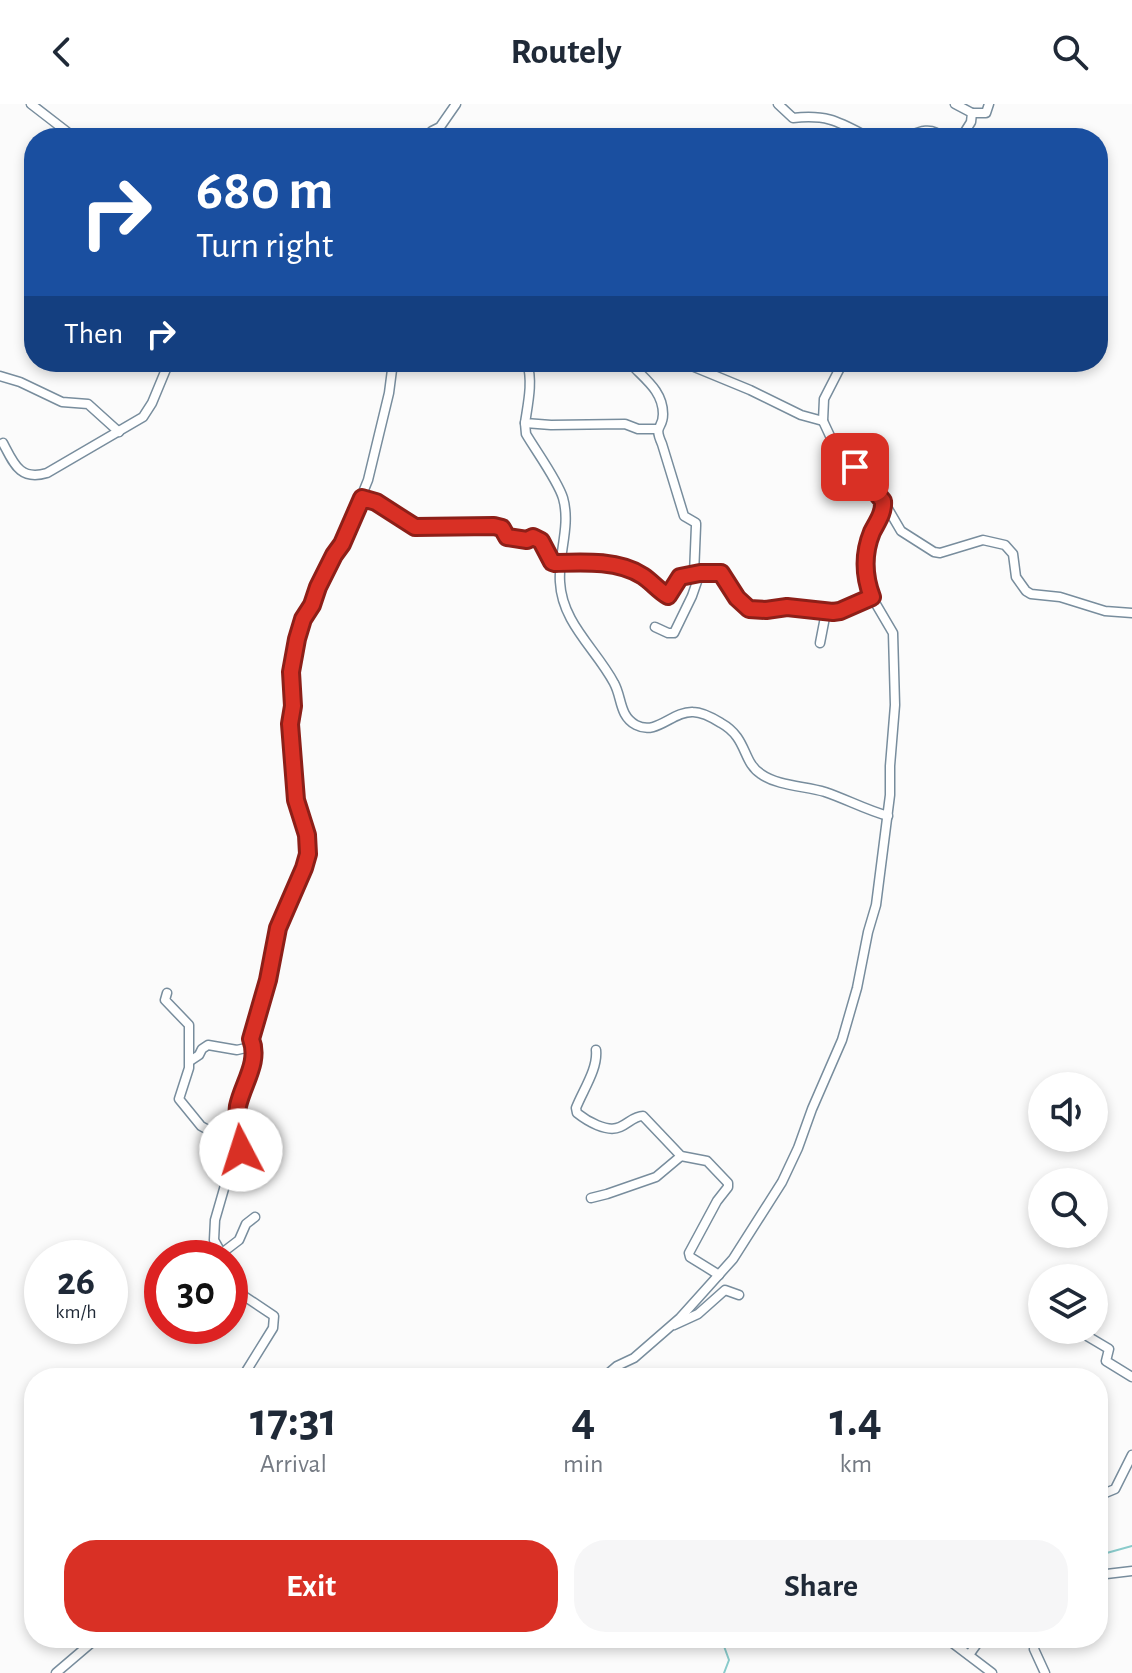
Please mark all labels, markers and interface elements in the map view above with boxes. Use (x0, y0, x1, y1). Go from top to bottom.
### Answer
icon: back (40, 30, 84, 74)
icon: search (1048, 30, 1092, 74)
text: Routely (511, 34, 621, 70)
icon: right (64, 160, 168, 264)
text: 680 m (196, 163, 333, 219)
text: Turn right (196, 228, 333, 264)
icon: right (139, 312, 183, 356)
text: Then (64, 319, 123, 349)
pin (821, 433, 889, 501)
icon: arrive (833, 445, 877, 489)
map controls (1028, 1072, 1108, 1344)
button: sound (1028, 1072, 1108, 1152)
position arrow (199, 1108, 283, 1192)
button: search (1028, 1168, 1108, 1248)
speed limit sign: 30 (144, 1240, 248, 1344)
text: 26 (57, 1262, 95, 1302)
button: layers (1028, 1264, 1108, 1344)
text: km/h (55, 1302, 97, 1322)
text: 17:31 (250, 1397, 337, 1445)
text: 4 (571, 1397, 595, 1445)
text: 1.4 (830, 1397, 882, 1445)
text: Arrival (260, 1451, 327, 1477)
text: min (563, 1451, 604, 1477)
text: km (839, 1451, 872, 1477)
button: Exit (64, 1540, 558, 1632)
button: Share (574, 1540, 1068, 1632)

